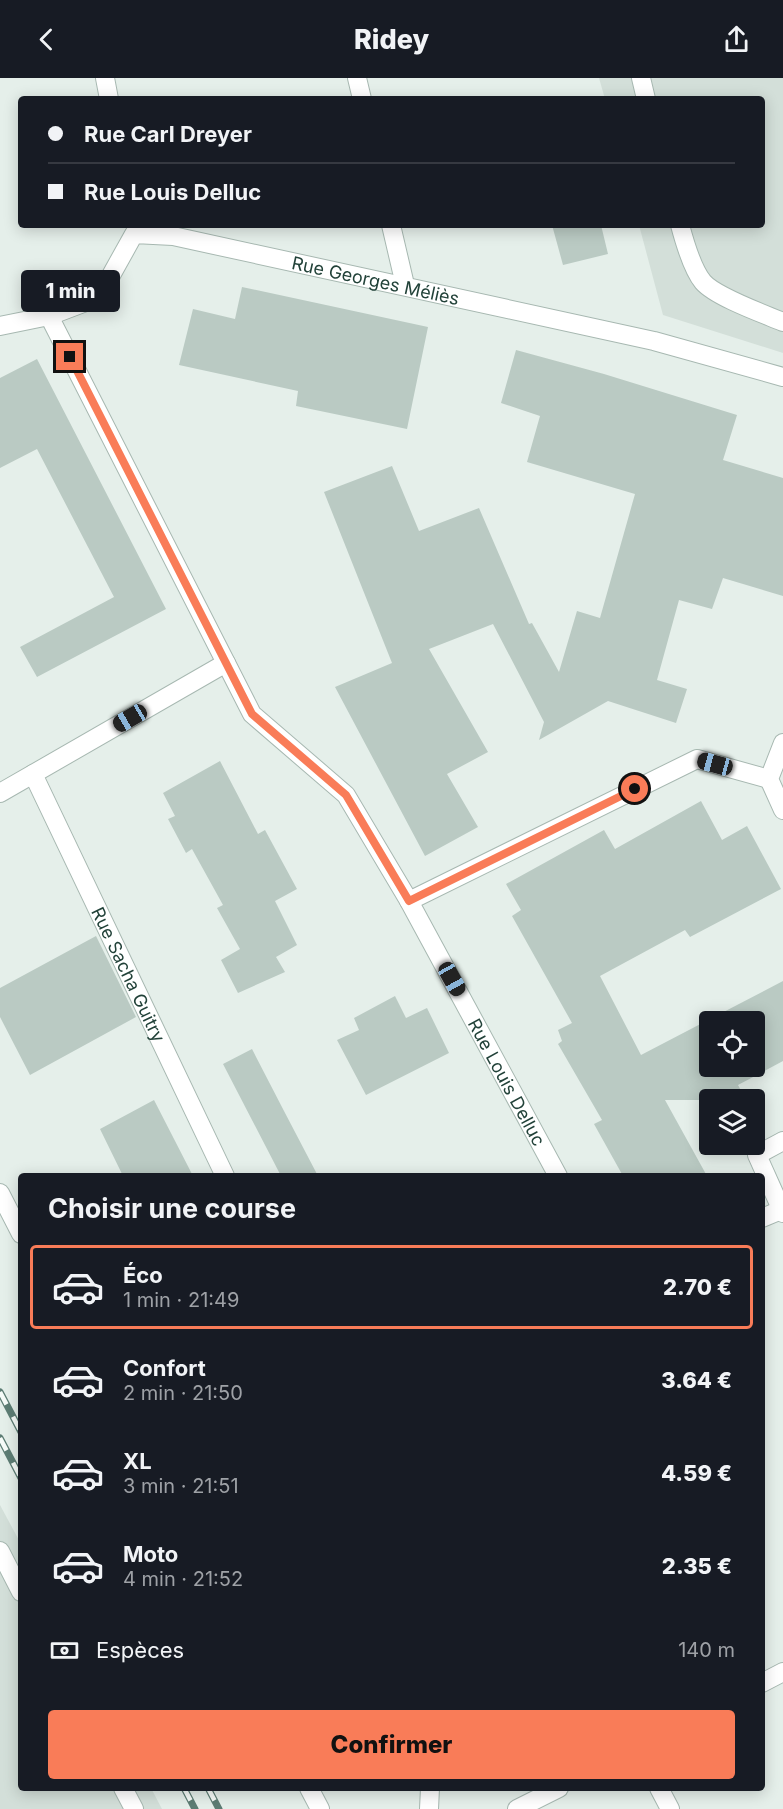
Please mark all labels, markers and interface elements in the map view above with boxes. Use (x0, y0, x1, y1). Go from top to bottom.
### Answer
icon: back (30, 23, 63, 56)
text: Ridey (354, 23, 429, 56)
icon: share (720, 23, 753, 56)
text: Rue Carl Dreyer (84, 121, 252, 147)
text: Rue Louis Delluc (84, 179, 261, 205)
street label: Rue Georges Méliès (290, 252, 461, 309)
callout: 1 min (20, 270, 119, 312)
text: 1 min (45, 279, 96, 303)
route end (56, 343, 83, 370)
car (110, 701, 150, 735)
car (695, 751, 735, 777)
route start (621, 775, 648, 802)
street label: Rue Sacha Guitry (87, 903, 170, 1045)
car (435, 959, 469, 999)
map controls (699, 1011, 765, 1155)
button: locate (699, 1011, 765, 1077)
street label: Rue Louis Delluc (464, 1015, 550, 1149)
button: layers (699, 1089, 765, 1155)
text: Choisir une course (48, 1192, 296, 1225)
icon: car (51, 1260, 105, 1314)
text: Éco (123, 1262, 163, 1288)
text: 2.70 € (663, 1274, 732, 1300)
text: 1 min · 21:49 (123, 1288, 239, 1312)
icon: car (51, 1353, 105, 1407)
text: Confort (123, 1355, 206, 1381)
text: 3.64 € (661, 1367, 732, 1393)
text: 2 min · 21:50 (123, 1381, 243, 1405)
icon: car (51, 1446, 105, 1500)
text: XL (123, 1448, 152, 1474)
text: 4.59 € (661, 1460, 732, 1486)
text: 3 min · 21:51 (123, 1474, 239, 1498)
icon: car (51, 1539, 105, 1593)
text: Moto (123, 1541, 178, 1567)
text: 2.35 € (662, 1553, 732, 1579)
text: 4 min · 21:52 (123, 1567, 243, 1591)
icon: cash (48, 1634, 81, 1667)
text: Espèces (96, 1637, 184, 1663)
text: 140 m (678, 1638, 735, 1662)
button: Confirmer (48, 1710, 735, 1779)

